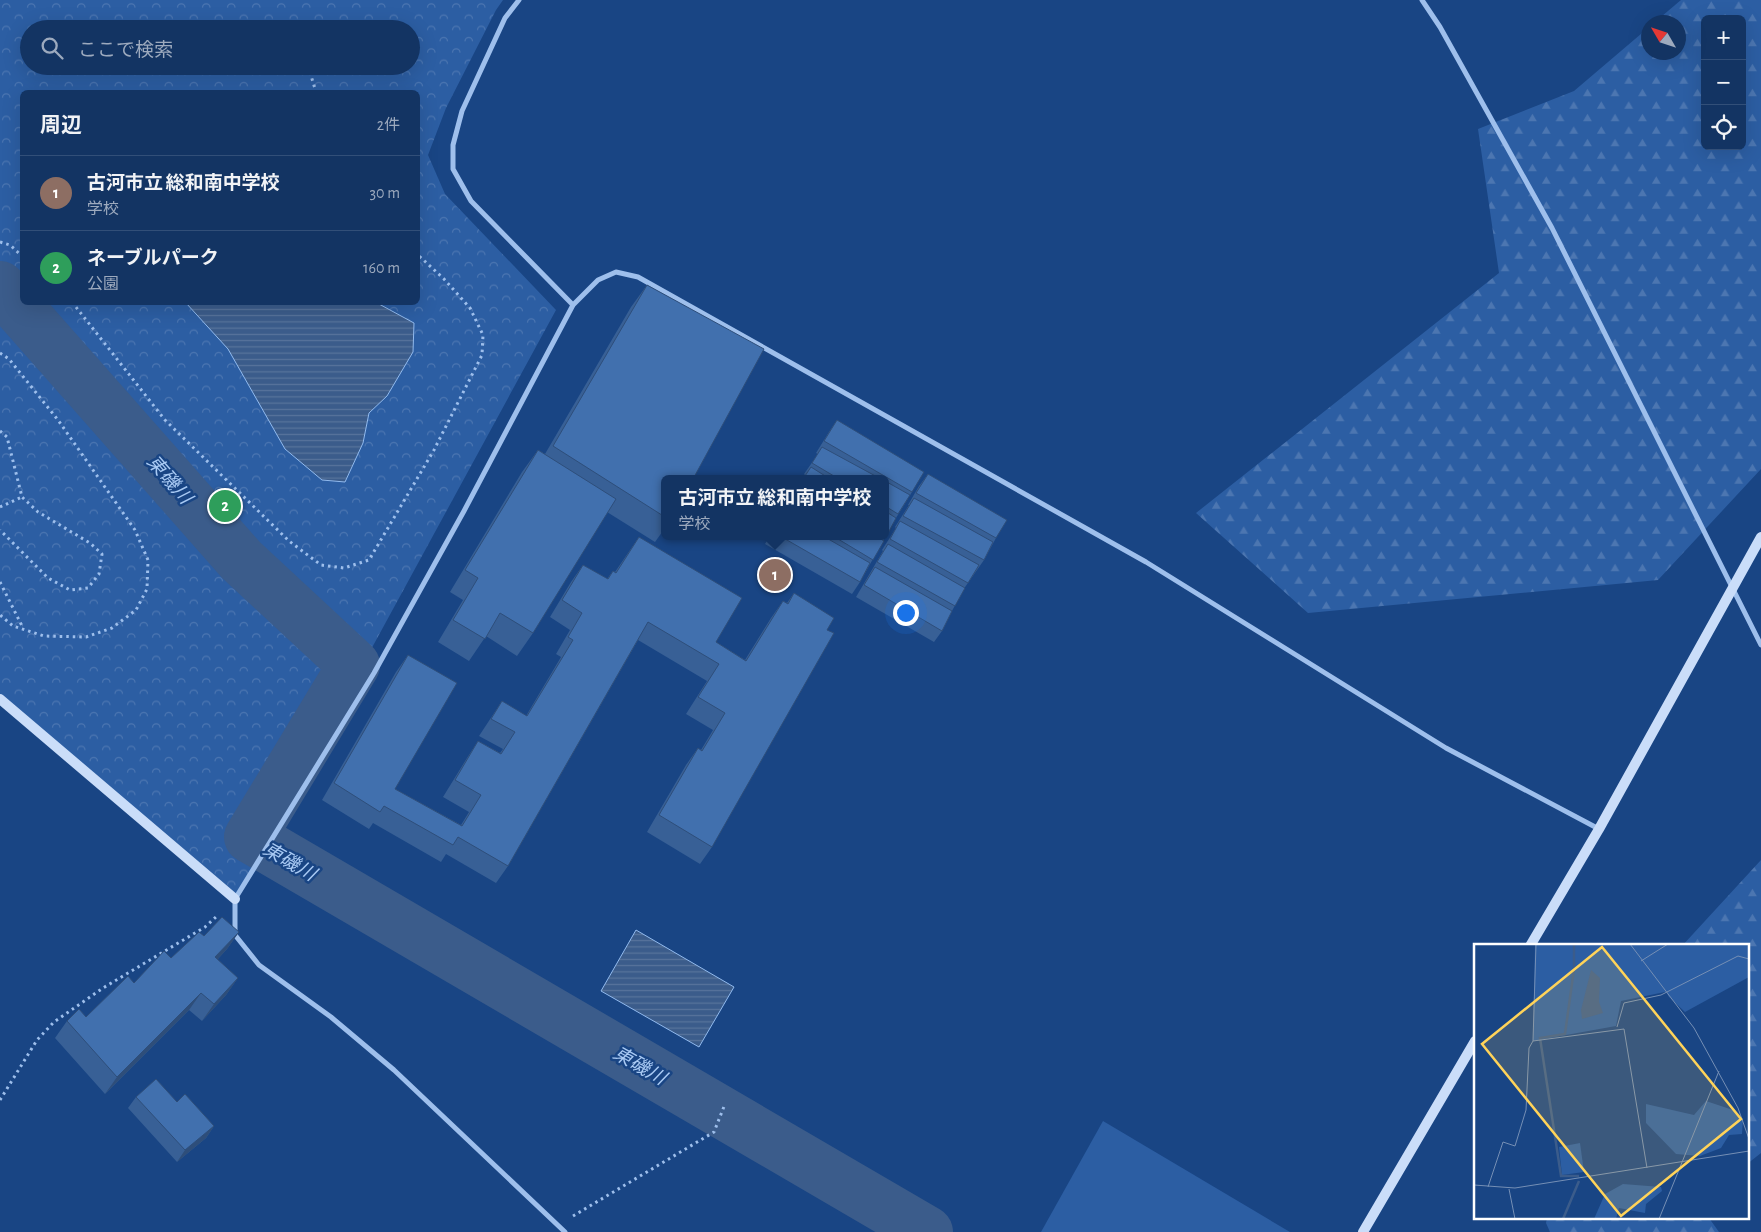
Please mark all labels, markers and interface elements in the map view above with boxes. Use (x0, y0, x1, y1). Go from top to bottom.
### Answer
north arrow (1641, 15, 1686, 60)
map controls (1701, 15, 1746, 150)
button: + (1701, 15, 1746, 60)
search box (20, 20, 420, 75)
icon: search (38, 34, 66, 62)
text: ここで検索 (78, 41, 173, 60)
button: − (1701, 60, 1746, 105)
button: locate (1701, 105, 1746, 150)
text: 周辺 (40, 115, 82, 136)
text: 2件 (377, 117, 400, 133)
text: 古河市立 総和南中学校 (87, 174, 280, 193)
text: 1 (53, 185, 59, 201)
text: 30 m (370, 185, 400, 201)
text: 学校 (87, 201, 119, 217)
text: ネーブルパーク (87, 249, 219, 268)
text: 2 (52, 260, 60, 276)
text: 160 m (363, 260, 400, 276)
text: 公園 (87, 276, 119, 292)
water label: 東磯川 (143, 452, 197, 509)
popup (661, 475, 889, 540)
pin: 2 (209, 487, 241, 525)
text: 古河市立 総和南中学校 (679, 489, 871, 508)
text: 学校 (679, 516, 711, 532)
pin: 1 (759, 556, 791, 594)
your location (893, 600, 919, 626)
water label: 東磯川 (260, 839, 321, 886)
inset map (1474, 944, 1748, 1220)
water label: 東磯川 (610, 1043, 671, 1090)

